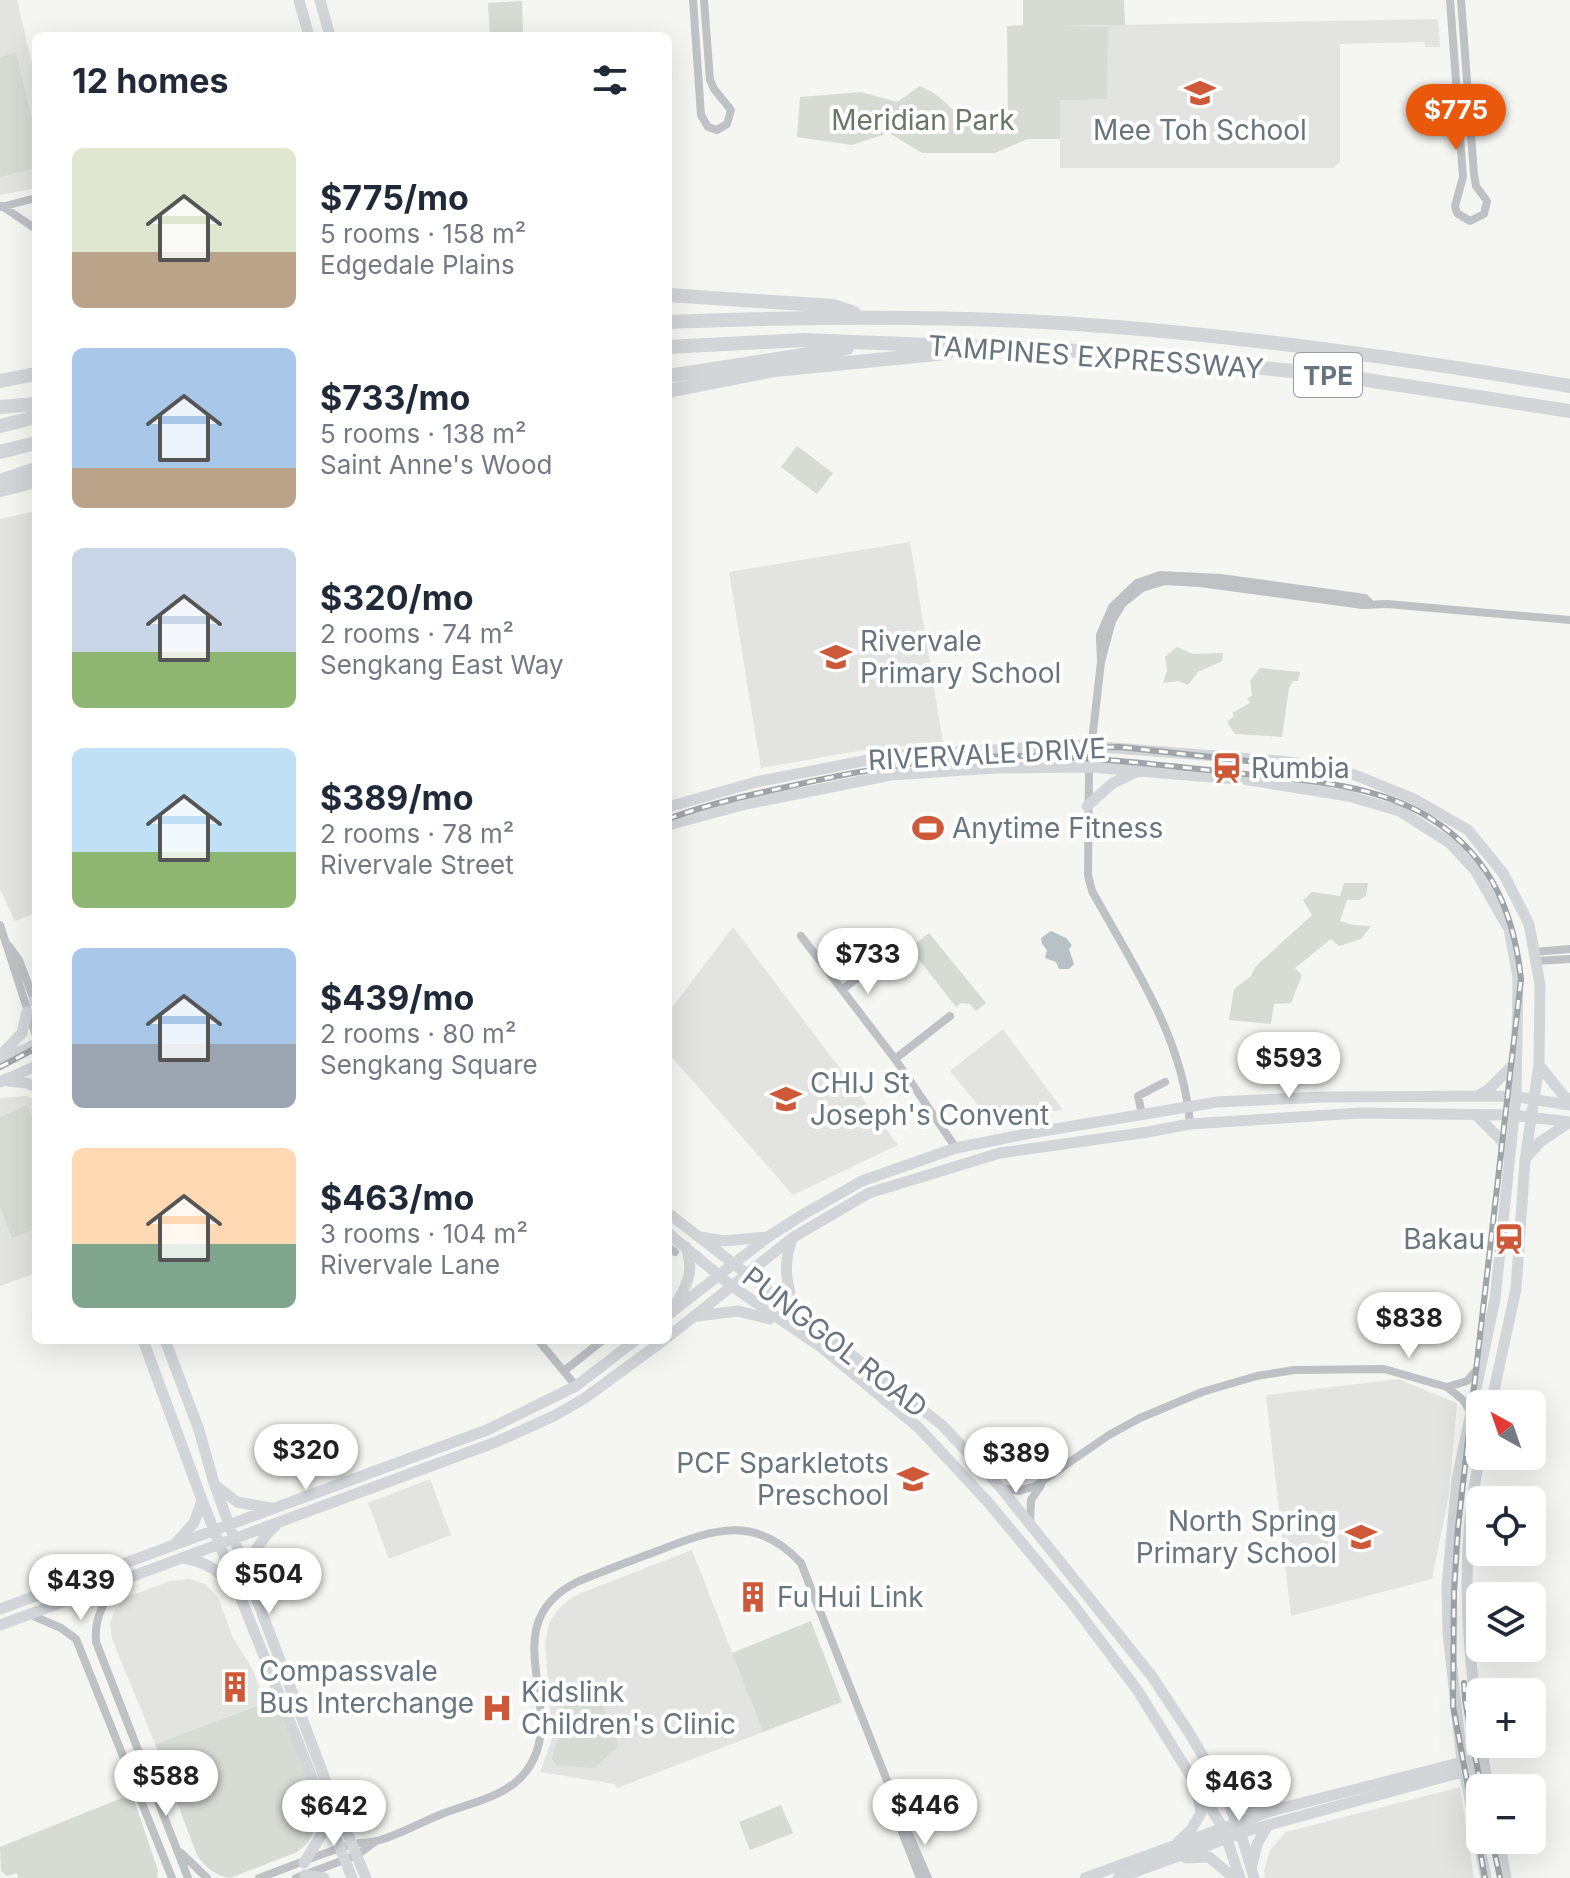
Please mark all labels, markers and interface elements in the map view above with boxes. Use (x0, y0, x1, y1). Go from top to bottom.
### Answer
icon: filters (588, 58, 632, 102)
text: 12 homes (72, 60, 228, 101)
school or university icon: Mee Toh School (1183, 76, 1217, 110)
pin: $775 (1409, 84, 1503, 152)
text: $775 (1424, 94, 1488, 125)
park label: Meridian Park (831, 103, 1015, 137)
place label: Mee Toh School (1093, 113, 1307, 147)
text: $775/mo (320, 177, 469, 218)
icon: home (136, 180, 232, 276)
text: 5 rooms · 158 m² (320, 218, 526, 249)
text: Edgedale Plains (320, 249, 515, 280)
street label: TAMPINES EXPRESSWAY (927, 328, 1265, 386)
road number: TPE (1294, 353, 1362, 397)
text: $733/mo (320, 377, 470, 418)
icon: home (136, 380, 232, 476)
text: 5 rooms · 138 m² (320, 418, 527, 449)
text: Saint Anne's Wood (320, 449, 552, 480)
text: $320/mo (320, 577, 474, 618)
icon: home (136, 580, 232, 676)
text: 2 rooms · 74 m² (320, 618, 514, 649)
place label: Rivervale Primary School (860, 624, 1061, 690)
school or university icon: Rivervale Primary School (819, 640, 853, 674)
text: Sengkang East Way (320, 649, 564, 680)
street label: RIVERVALE DRIVE (867, 731, 1107, 777)
station icon: Rumbia (1210, 751, 1244, 785)
place label: Rumbia (1251, 751, 1350, 785)
text: $389/mo (320, 777, 474, 818)
icon: home (136, 780, 232, 876)
sports icon: Anytime Fitness (911, 811, 945, 845)
place label: Anytime Fitness (952, 811, 1163, 845)
text: 2 rooms · 78 m² (320, 818, 514, 849)
text: Rivervale Street (320, 849, 514, 880)
pin: $733 (821, 928, 915, 996)
text: $733 (835, 938, 901, 969)
text: $439/mo (320, 977, 474, 1018)
icon: home (136, 980, 232, 1076)
text: 2 rooms · 80 m² (320, 1018, 516, 1049)
pin: $593 (1242, 1032, 1336, 1100)
text: $593 (1255, 1042, 1323, 1073)
text: Sengkang Square (320, 1049, 538, 1080)
place label: CHIJ St Joseph's Convent (810, 1066, 1049, 1132)
school or university icon: CHIJ St Joseph's Convent (769, 1082, 803, 1116)
text: $463/mo (320, 1177, 474, 1218)
icon: home (136, 1180, 232, 1276)
text: 3 rooms · 104 m² (320, 1218, 528, 1249)
place label: Bakau (1403, 1222, 1485, 1256)
station icon: Bakau (1492, 1222, 1526, 1256)
text: Rivervale Lane (320, 1249, 500, 1280)
street label: PUNGGOL ROAD (736, 1259, 934, 1425)
pin: $838 (1362, 1292, 1456, 1360)
text: $838 (1375, 1302, 1443, 1333)
north arrow (1466, 1390, 1546, 1470)
map controls (1466, 1390, 1546, 1854)
pin: $320 (259, 1424, 353, 1492)
pin: $389 (969, 1427, 1063, 1495)
text: $320 (272, 1434, 340, 1465)
text: $389 (982, 1437, 1050, 1468)
place label: PCF Sparkletots Preschool (676, 1446, 889, 1512)
school or university icon: PCF Sparkletots Preschool (896, 1462, 930, 1496)
button: locate (1466, 1486, 1546, 1566)
place label: North Spring Primary School (1136, 1504, 1337, 1570)
school or university icon: North Spring Primary School (1344, 1520, 1378, 1554)
pin: $504 (222, 1548, 316, 1616)
pin: $439 (34, 1554, 128, 1622)
text: $504 (235, 1558, 303, 1589)
text: $439 (47, 1564, 115, 1595)
building icon: Fu Hui Link (736, 1580, 770, 1614)
place label: Fu Hui Link (777, 1580, 924, 1614)
button: layers (1466, 1582, 1546, 1662)
place label: Compassvale Bus Interchange (259, 1654, 474, 1720)
building icon: Compassvale Bus Interchange (218, 1670, 252, 1704)
place label: Kidslink Children's Clinic (521, 1675, 736, 1741)
button: + (1466, 1678, 1546, 1758)
hospital icon: Kidslink Children's Clinic (480, 1691, 514, 1725)
pin: $588 (119, 1750, 213, 1818)
pin: $463 (1192, 1755, 1286, 1823)
text: $588 (132, 1760, 200, 1791)
text: $463 (1205, 1765, 1273, 1796)
button: − (1466, 1774, 1546, 1854)
pin: $446 (878, 1779, 972, 1847)
pin: $642 (287, 1780, 381, 1848)
text: $446 (890, 1789, 960, 1820)
text: $642 (300, 1790, 368, 1821)

